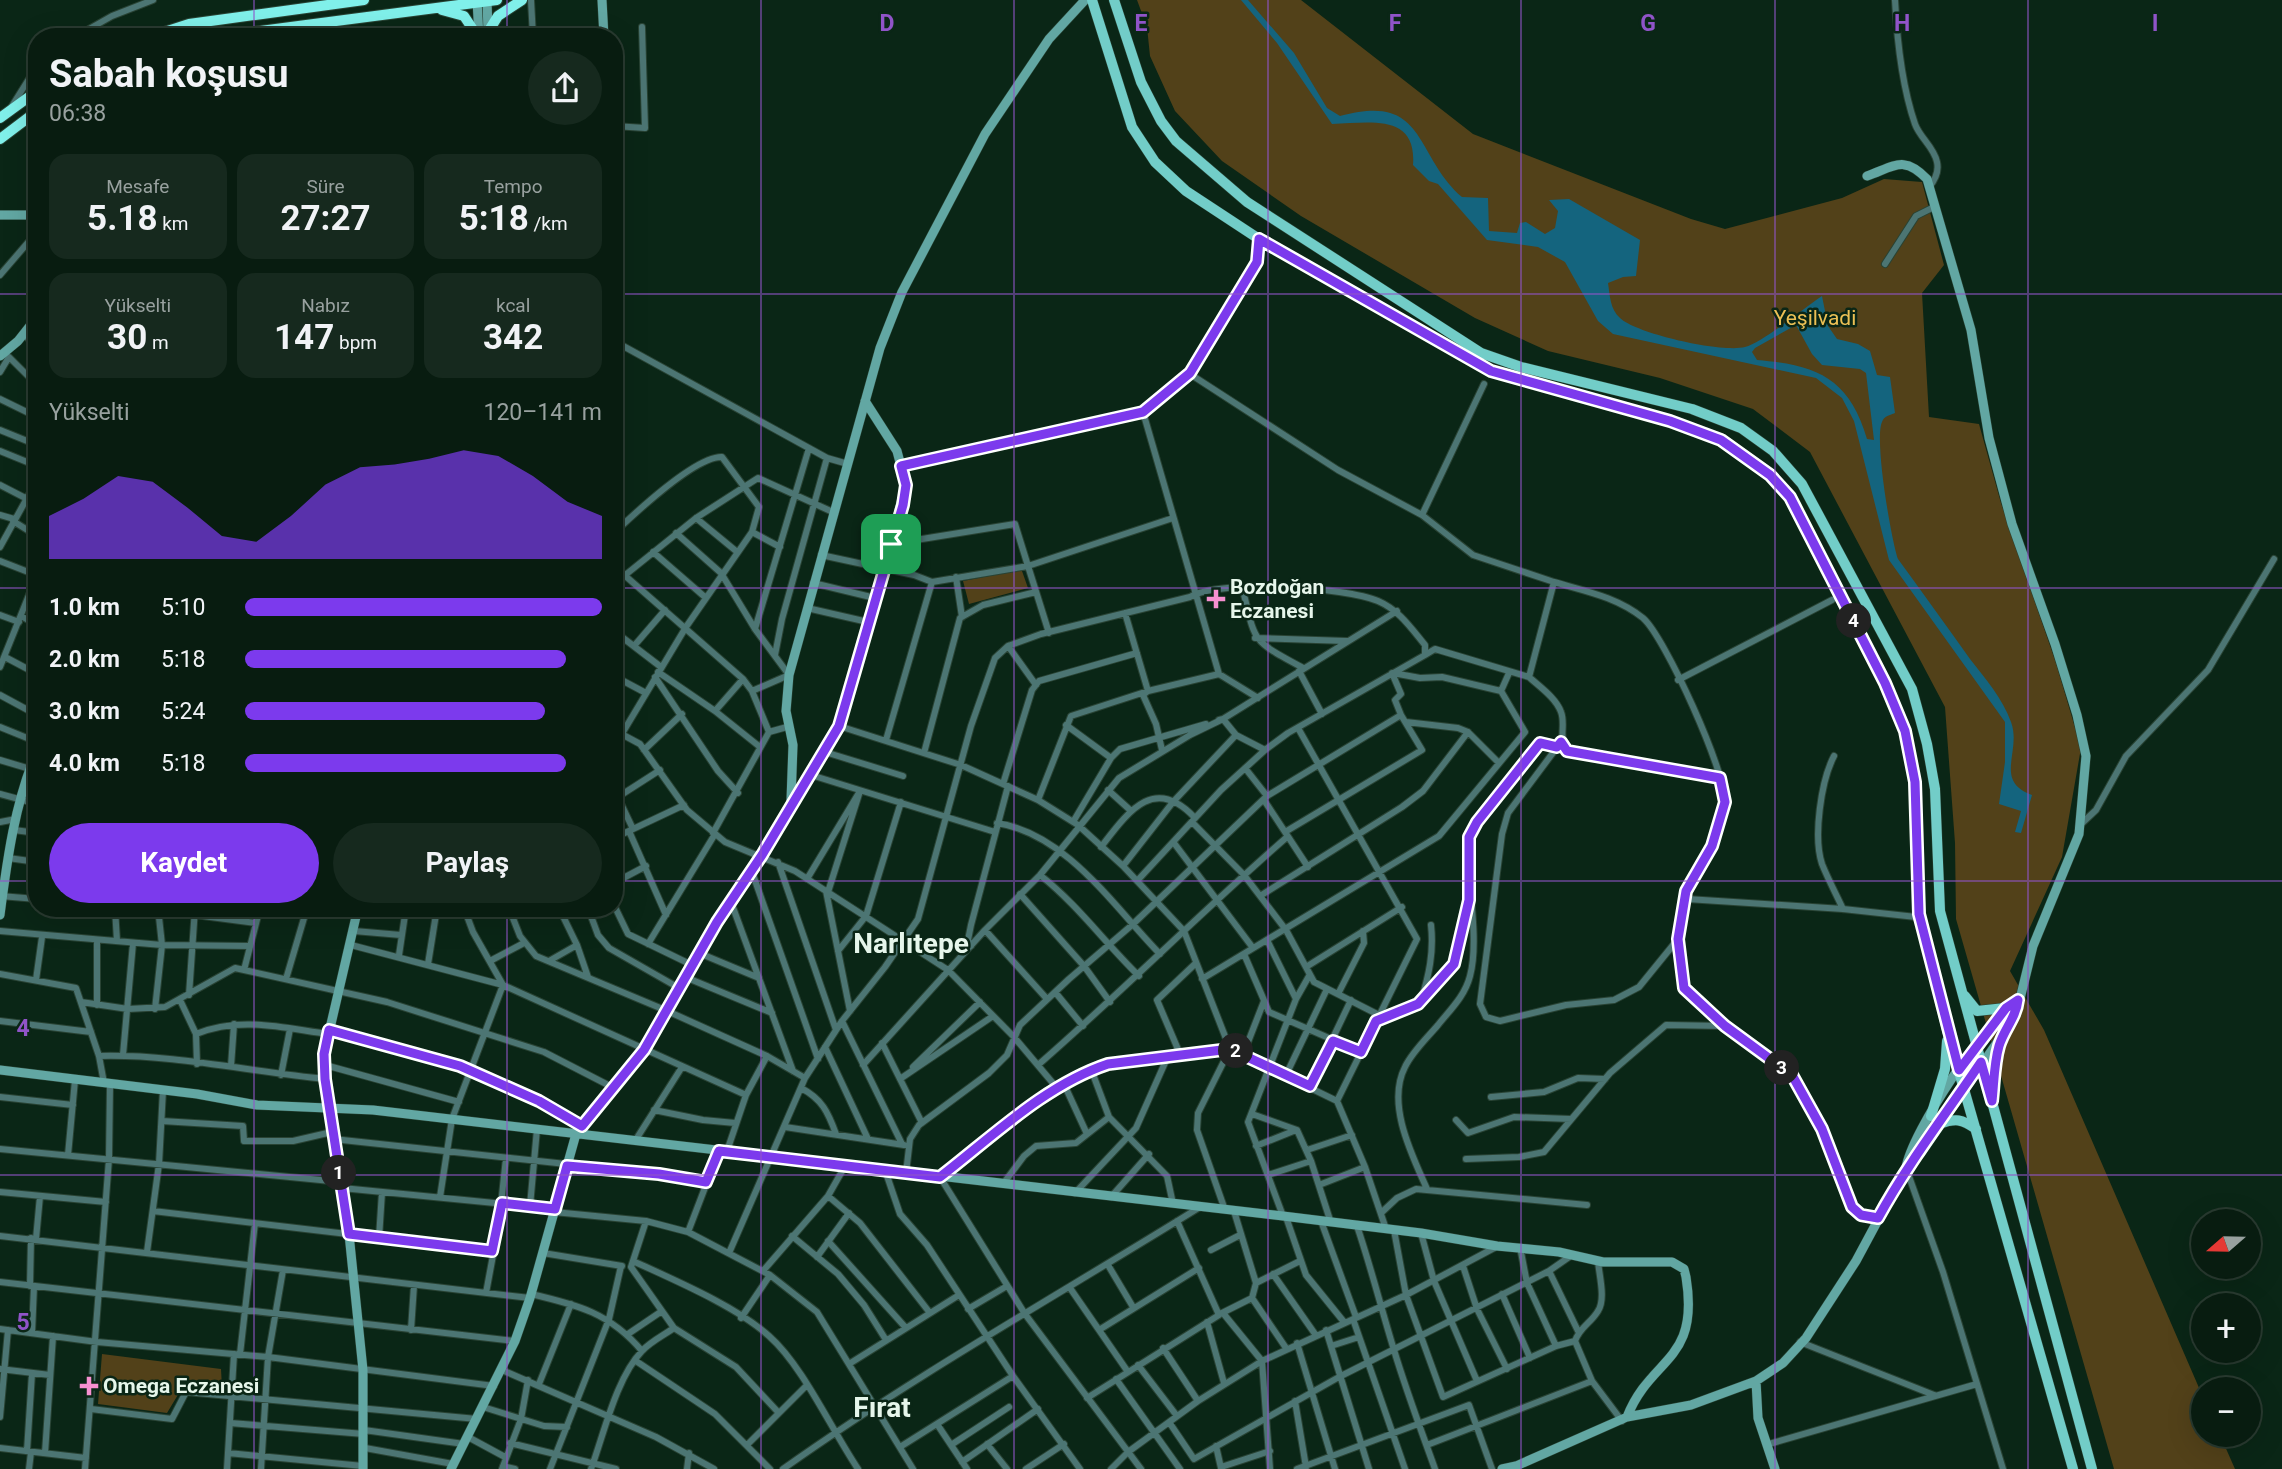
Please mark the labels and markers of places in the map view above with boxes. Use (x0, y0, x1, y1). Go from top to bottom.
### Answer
pin (861, 514, 921, 574)
place label: Bozdoğan Eczanesi (1230, 575, 1324, 623)
marker: Bozdoğan Eczanesi (1208, 591, 1224, 607)
pin: 4 (1836, 604, 1871, 638)
pin: 2 (1218, 1034, 1254, 1068)
pin: 3 (1764, 1050, 1800, 1086)
pin: 1 (322, 1156, 356, 1190)
place label: Omega Eczanesi (103, 1374, 259, 1398)
marker: Omega Eczanesi (81, 1378, 97, 1394)

